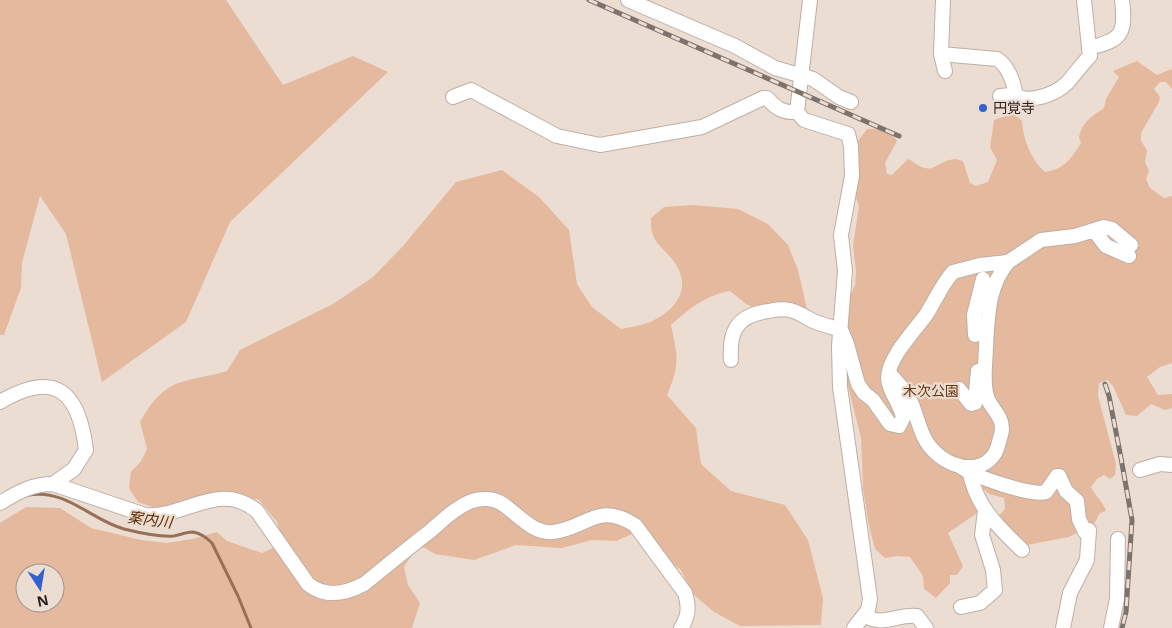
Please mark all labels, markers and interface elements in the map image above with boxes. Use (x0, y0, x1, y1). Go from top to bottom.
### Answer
place label: 円覚寺 (993, 98, 1035, 117)
marker: 円覚寺 (977, 102, 989, 114)
park label: 木次公園 (903, 381, 959, 400)
water label: 案内川 (127, 506, 176, 532)
north arrow (15, 563, 65, 613)
text: N (35, 591, 50, 612)

